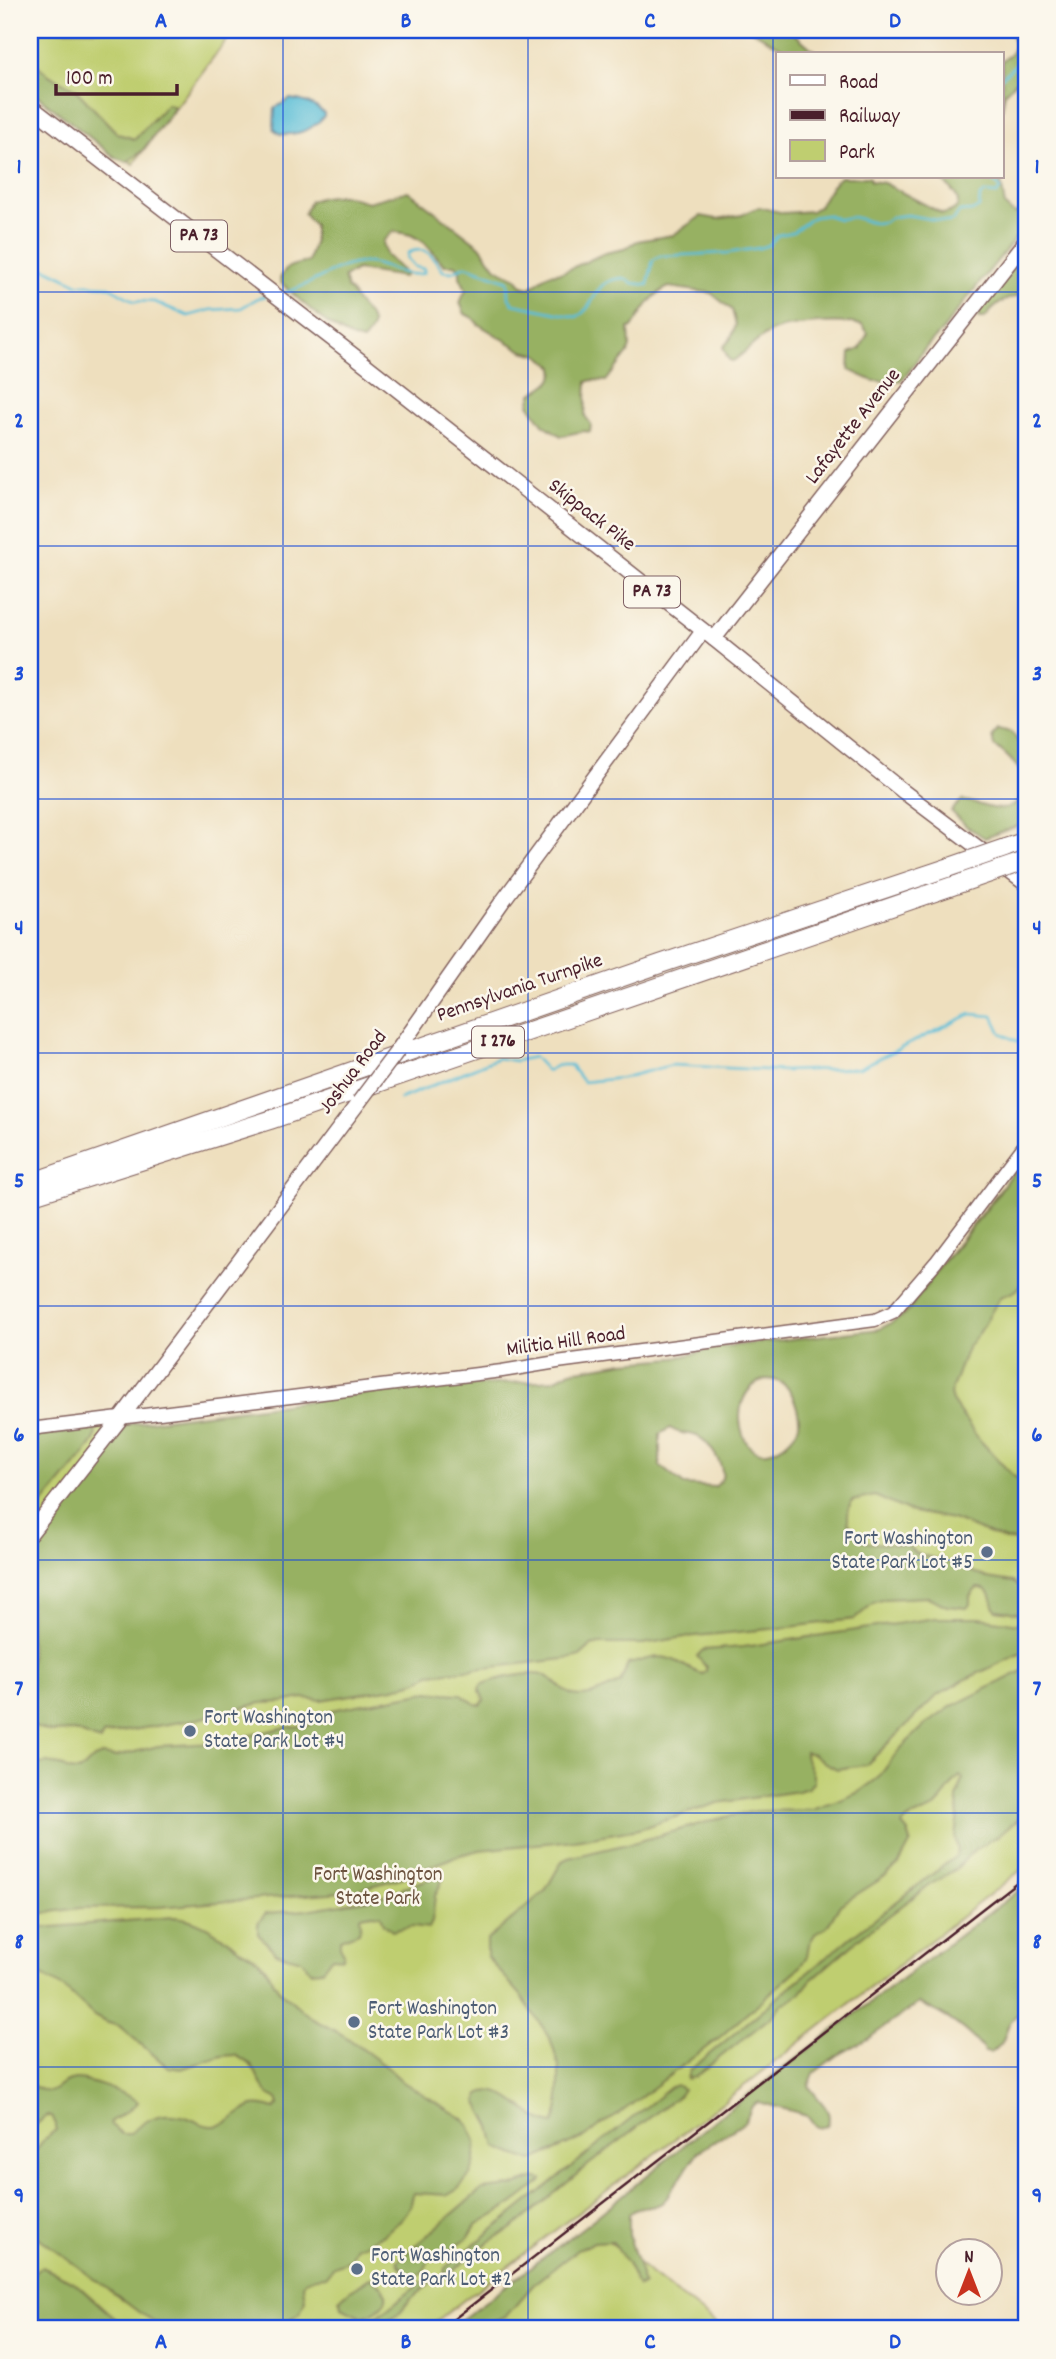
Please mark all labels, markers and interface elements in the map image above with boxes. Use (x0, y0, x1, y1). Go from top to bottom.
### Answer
text: A (155, 6, 167, 39)
text: B (401, 6, 412, 39)
text: C (644, 6, 656, 39)
text: D (889, 6, 901, 39)
scale bar (56, 52, 177, 96)
legend (776, 52, 1004, 178)
text: 100 m (66, 65, 113, 95)
text: Road (839, 69, 878, 99)
text: Railway (839, 103, 900, 133)
text: Park (839, 139, 875, 169)
text: 1 (16, 152, 22, 185)
text: 1 (1034, 152, 1040, 185)
road number: PA 73 (171, 220, 227, 252)
street label: Lafayette Avenue (799, 362, 909, 492)
text: 2 (14, 406, 24, 439)
text: 2 (1032, 406, 1042, 439)
street label: Skippack Pike (541, 472, 641, 560)
road number: PA 73 (624, 576, 680, 608)
text: 3 (14, 659, 24, 692)
text: 3 (1032, 659, 1042, 692)
text: 4 (14, 913, 24, 946)
text: 4 (1032, 913, 1042, 946)
street label: Pennsylvania Turnpike (433, 947, 607, 1031)
street label: Joshua Road (312, 1025, 396, 1121)
road number: I 276 (472, 1026, 524, 1058)
text: 5 (14, 1166, 24, 1199)
text: 5 (1032, 1166, 1042, 1199)
street label: Militia Hill Road (505, 1320, 627, 1366)
text: 6 (13, 1420, 25, 1453)
text: 6 (1031, 1420, 1043, 1453)
place label: Fort Washington State Park Lot #5 (831, 1525, 973, 1579)
marker: Fort Washington State Park Lot #5 (979, 1544, 995, 1560)
text: 7 (15, 1674, 24, 1707)
text: 7 (1033, 1674, 1042, 1707)
place label: Fort Washington State Park Lot #4 (204, 1704, 345, 1758)
marker: Fort Washington State Park Lot #4 (182, 1723, 198, 1739)
park label: Fort Washington State Park (314, 1861, 442, 1915)
text: 8 (14, 1927, 24, 1960)
text: 8 (1032, 1927, 1042, 1960)
place label: Fort Washington State Park Lot #3 (368, 1995, 509, 2049)
marker: Fort Washington State Park Lot #3 (346, 2014, 362, 2030)
text: 9 (14, 2181, 24, 2214)
text: 9 (1032, 2181, 1042, 2214)
north arrow (934, 2236, 1004, 2306)
place label: Fort Washington State Park Lot #2 (371, 2242, 512, 2296)
text: N (964, 2245, 974, 2272)
marker: Fort Washington State Park Lot #2 (349, 2261, 365, 2277)
text: A (155, 2327, 167, 2359)
text: B (401, 2327, 412, 2359)
text: C (644, 2327, 656, 2359)
text: D (889, 2327, 901, 2359)

